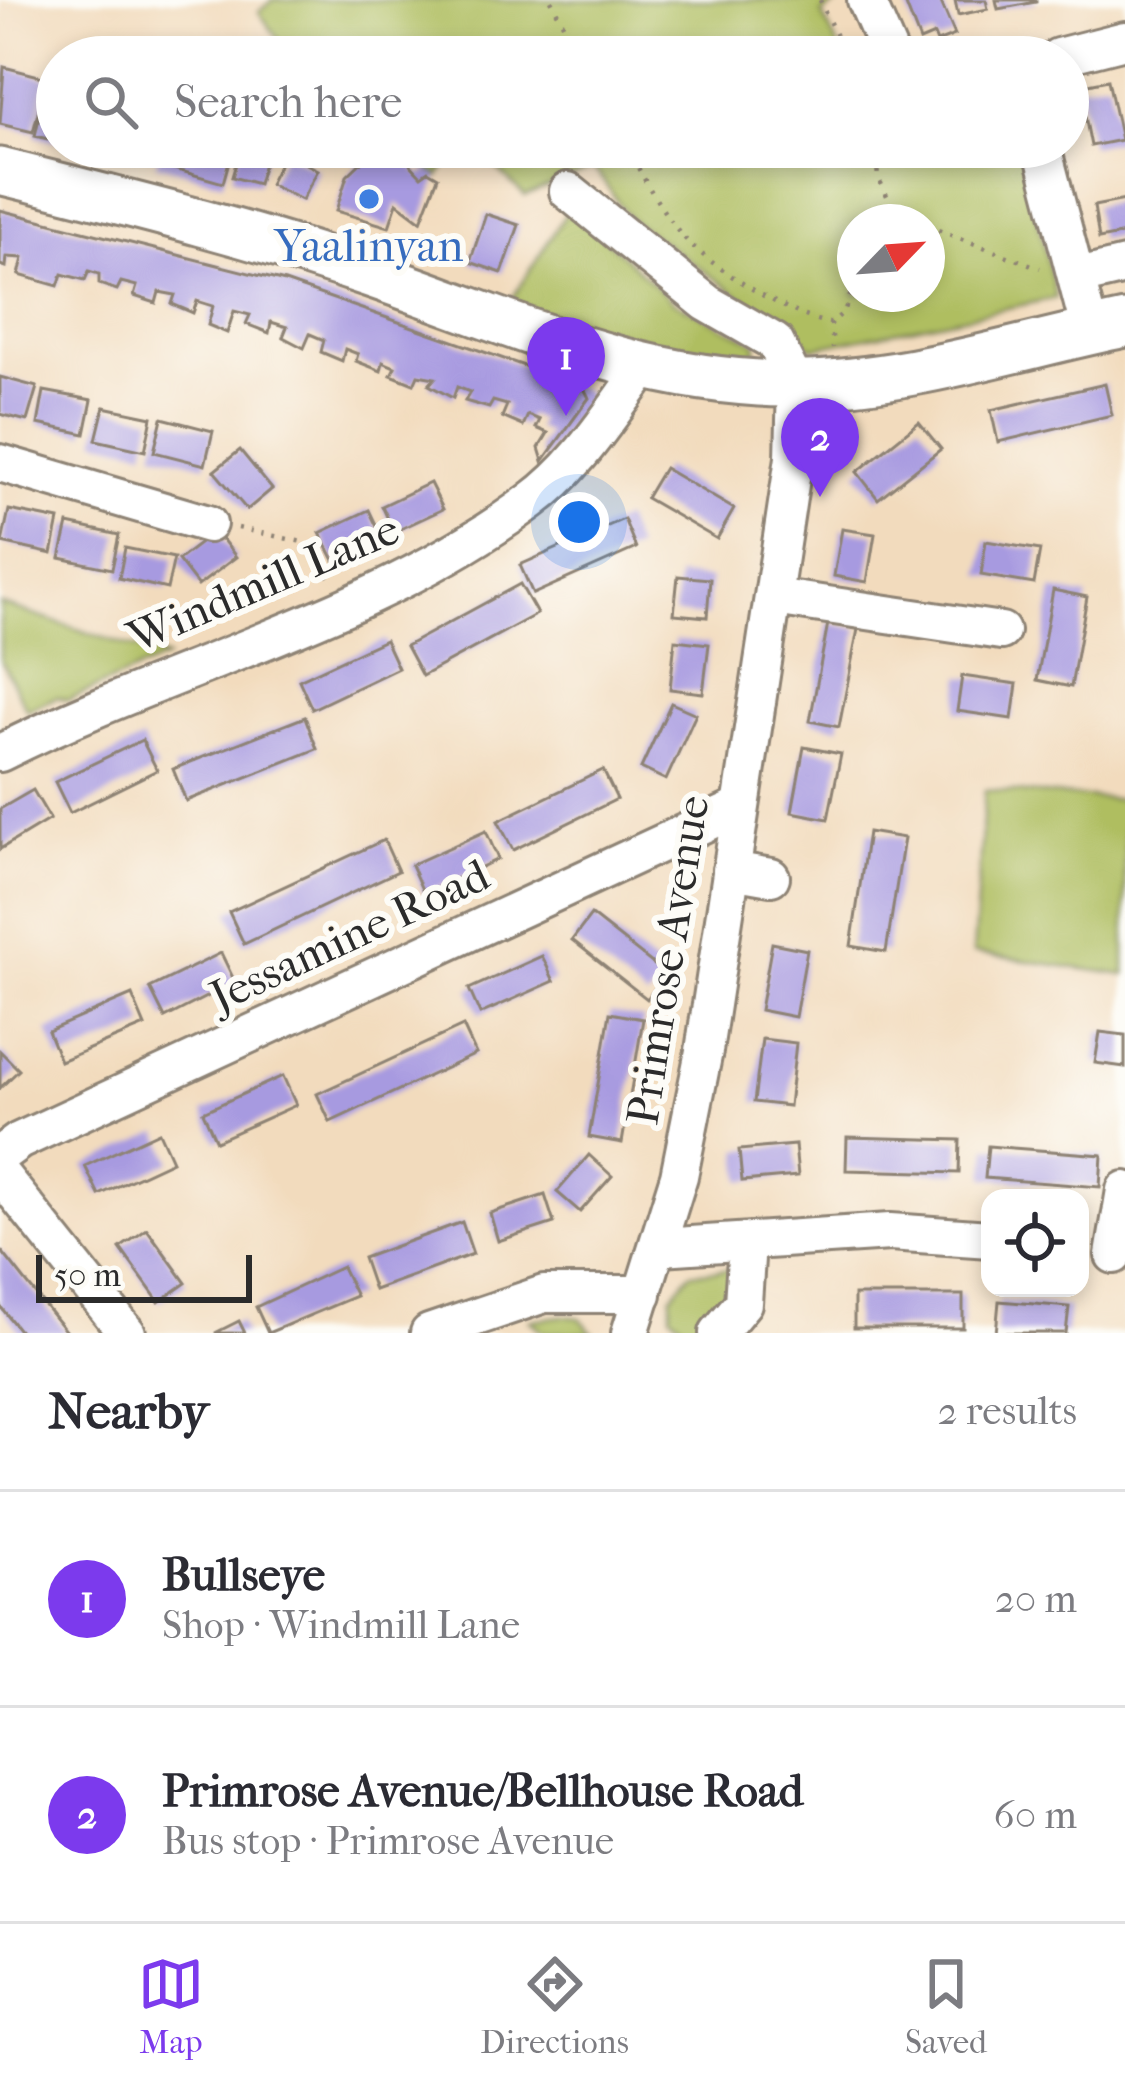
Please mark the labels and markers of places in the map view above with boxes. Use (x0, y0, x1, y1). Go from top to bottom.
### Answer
marker: Yaalinyan (356, 186, 382, 212)
place label: Yaalinyan (272, 220, 464, 273)
pin: 1 (527, 317, 605, 416)
pin: 2 (781, 398, 859, 497)

